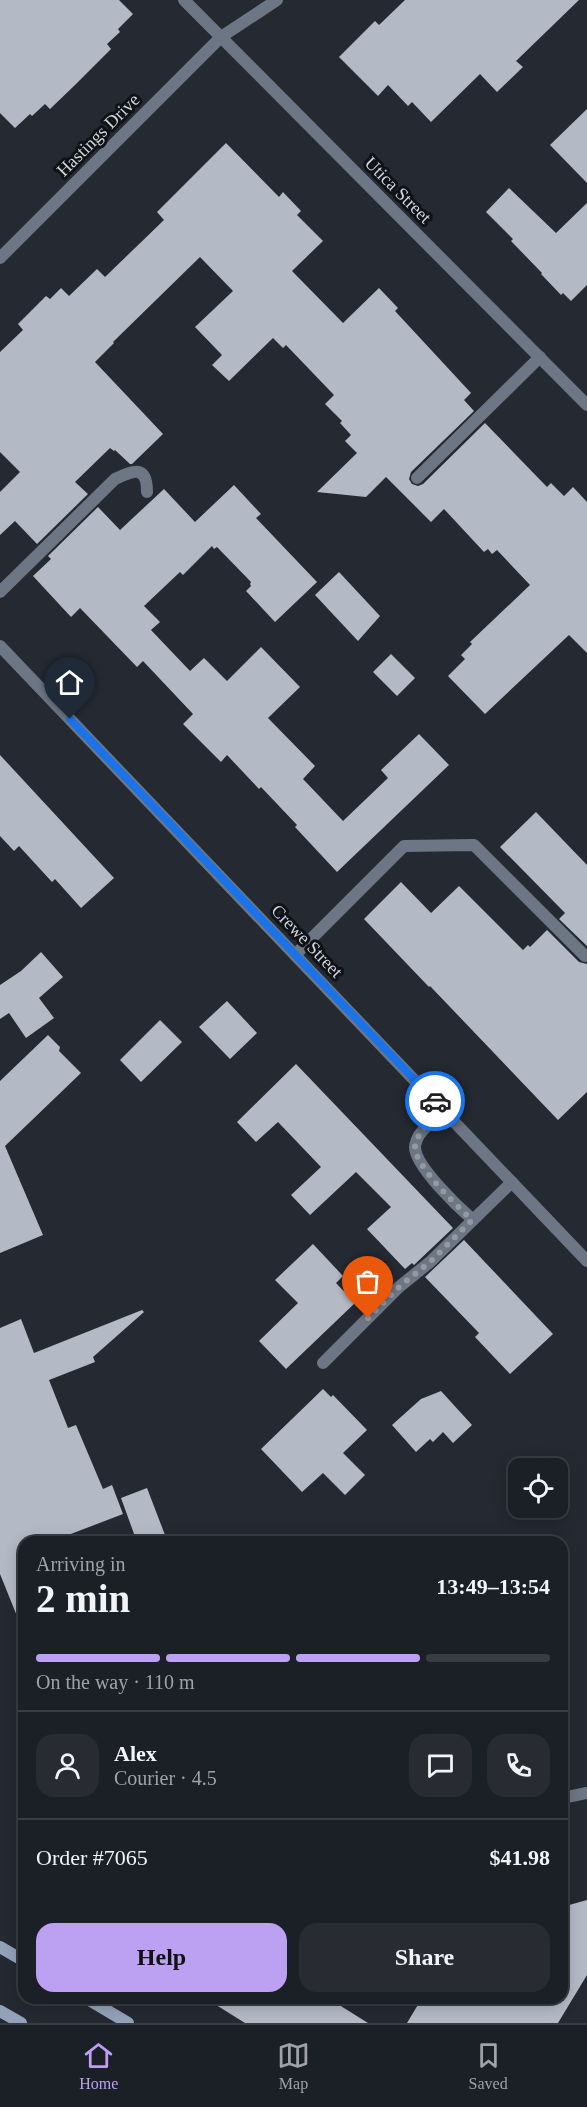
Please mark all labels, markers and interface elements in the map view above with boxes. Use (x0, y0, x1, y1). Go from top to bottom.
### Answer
street label: Hastings Drive (53, 90, 143, 180)
street label: Utica Street (361, 153, 435, 227)
pin (44, 657, 95, 719)
icon: home (53, 666, 86, 699)
street label: Crewe Street (267, 900, 347, 982)
courier (405, 1071, 465, 1131)
icon: car (419, 1085, 452, 1118)
pin (342, 1256, 393, 1318)
icon: bag (351, 1265, 384, 1298)
map controls (508, 1458, 568, 1518)
button: locate (508, 1458, 568, 1518)
text: Arriving in (36, 1553, 125, 1575)
text: 13:49–13:54 (436, 1574, 550, 1599)
text: 2 min (36, 1577, 130, 1620)
text: On the way · 110 m (36, 1671, 195, 1693)
button: person (36, 1734, 99, 1797)
button: chat (409, 1734, 472, 1797)
button: phone (487, 1734, 550, 1797)
text: Alex (114, 1741, 157, 1766)
text: Courier · 4.5 (114, 1767, 217, 1789)
text: Order #7065 (36, 1845, 148, 1870)
text: $41.98 (490, 1845, 550, 1870)
button: Help (36, 1923, 287, 1992)
button: Share (299, 1923, 550, 1992)
tab: Home (79, 2039, 118, 2093)
tab: Map (277, 2039, 310, 2093)
tab: Saved (469, 2039, 508, 2093)

